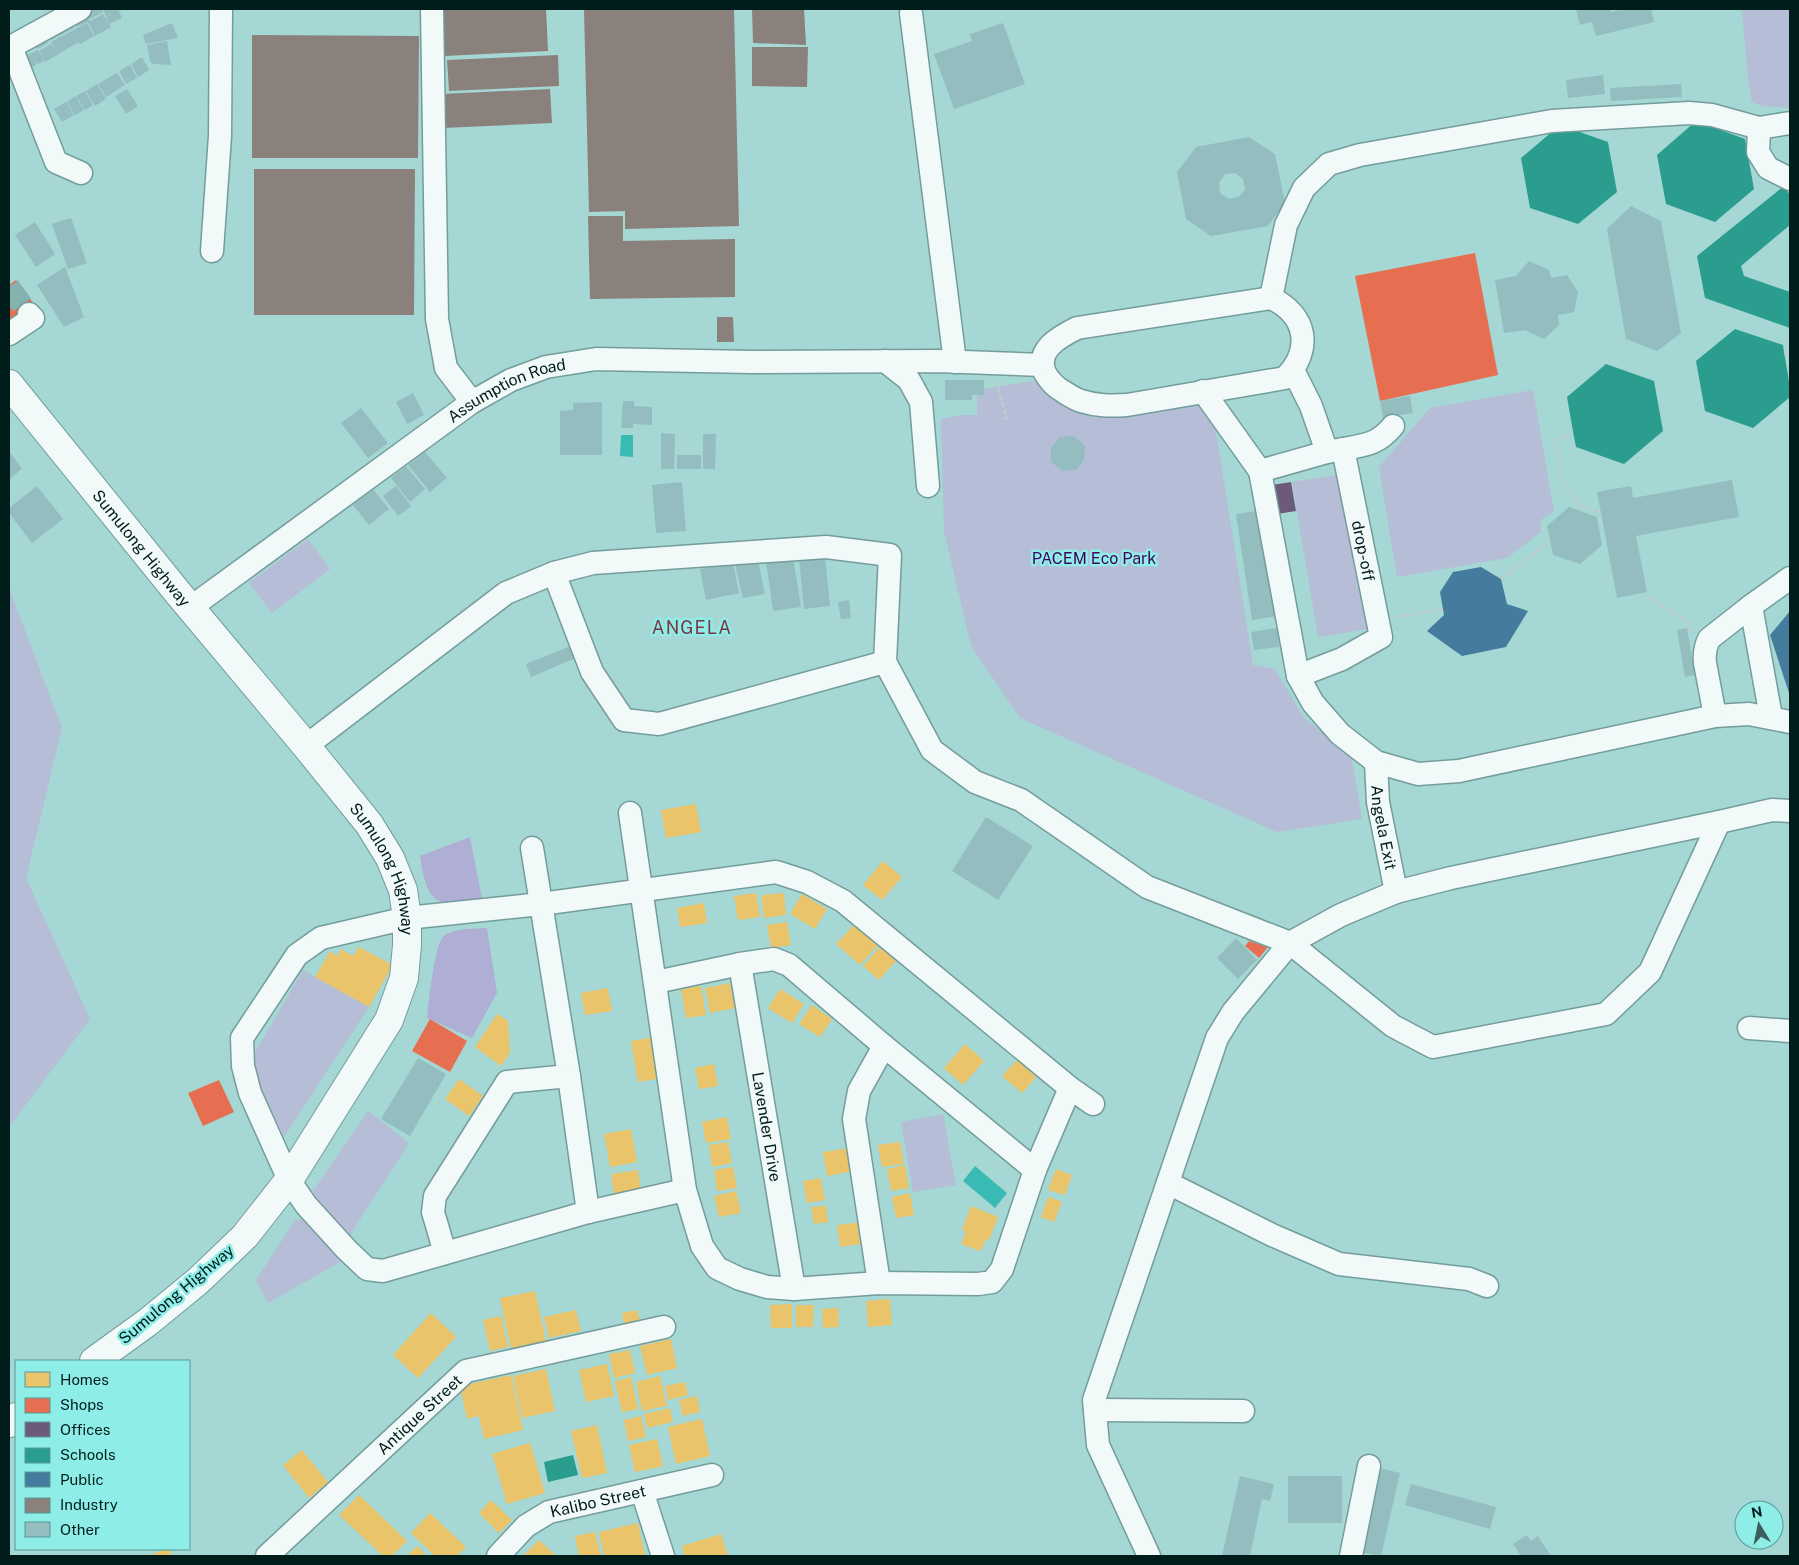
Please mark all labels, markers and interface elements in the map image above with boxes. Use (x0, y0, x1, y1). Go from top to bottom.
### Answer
street label: Assumption Road (444, 355, 567, 427)
street label: Sumulong Highway (88, 486, 194, 611)
street label: drop-off (1348, 519, 1378, 583)
park label: PACEM Eco Park (1032, 549, 1156, 568)
district label: ANGELA (652, 617, 732, 638)
street label: Angela Exit (1367, 785, 1400, 872)
street label: Sumulong Highway (346, 799, 416, 935)
street label: Lavender Drive (748, 1071, 785, 1183)
street label: Sumulong Highway (115, 1240, 238, 1348)
legend (15, 1360, 190, 1550)
text: Homes (60, 1371, 109, 1388)
street label: Antique Street (373, 1371, 466, 1459)
text: Shops (60, 1396, 104, 1413)
text: Offices (60, 1421, 110, 1438)
text: Schools (60, 1446, 116, 1463)
text: Public (60, 1471, 104, 1488)
street label: Kalibo Street (548, 1481, 648, 1521)
text: Industry (60, 1496, 118, 1513)
north arrow (1734, 1500, 1784, 1550)
text: N (1750, 1503, 1764, 1521)
text: Other (60, 1521, 100, 1538)

